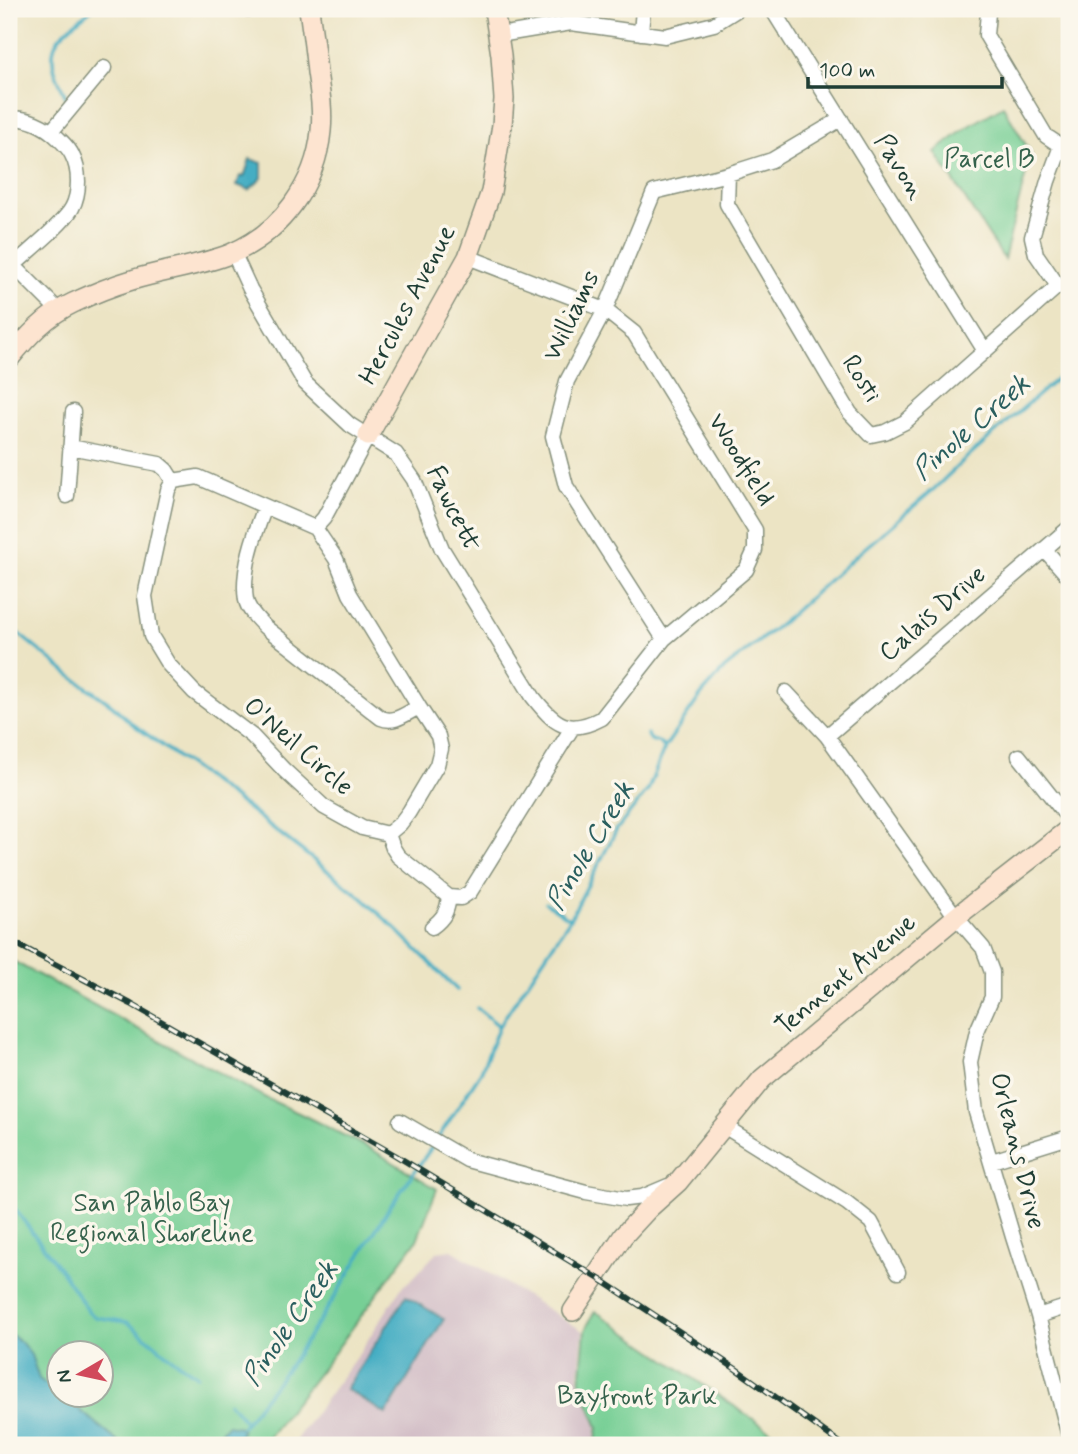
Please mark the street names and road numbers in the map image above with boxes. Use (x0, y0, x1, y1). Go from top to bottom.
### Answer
street label: Pavon (866, 128, 932, 206)
street label: Hercules Avenue (352, 219, 465, 391)
street label: Williams (536, 265, 608, 367)
street label: Rosti (833, 349, 889, 409)
street label: Woodfield (699, 407, 783, 513)
street label: Fawcett (418, 460, 489, 558)
street label: Calais Drive (872, 558, 994, 670)
street label: O'Neil Circle (236, 690, 360, 804)
street label: Tennent Avenue (768, 906, 924, 1044)
street label: Orleans Drive (981, 1069, 1053, 1233)

